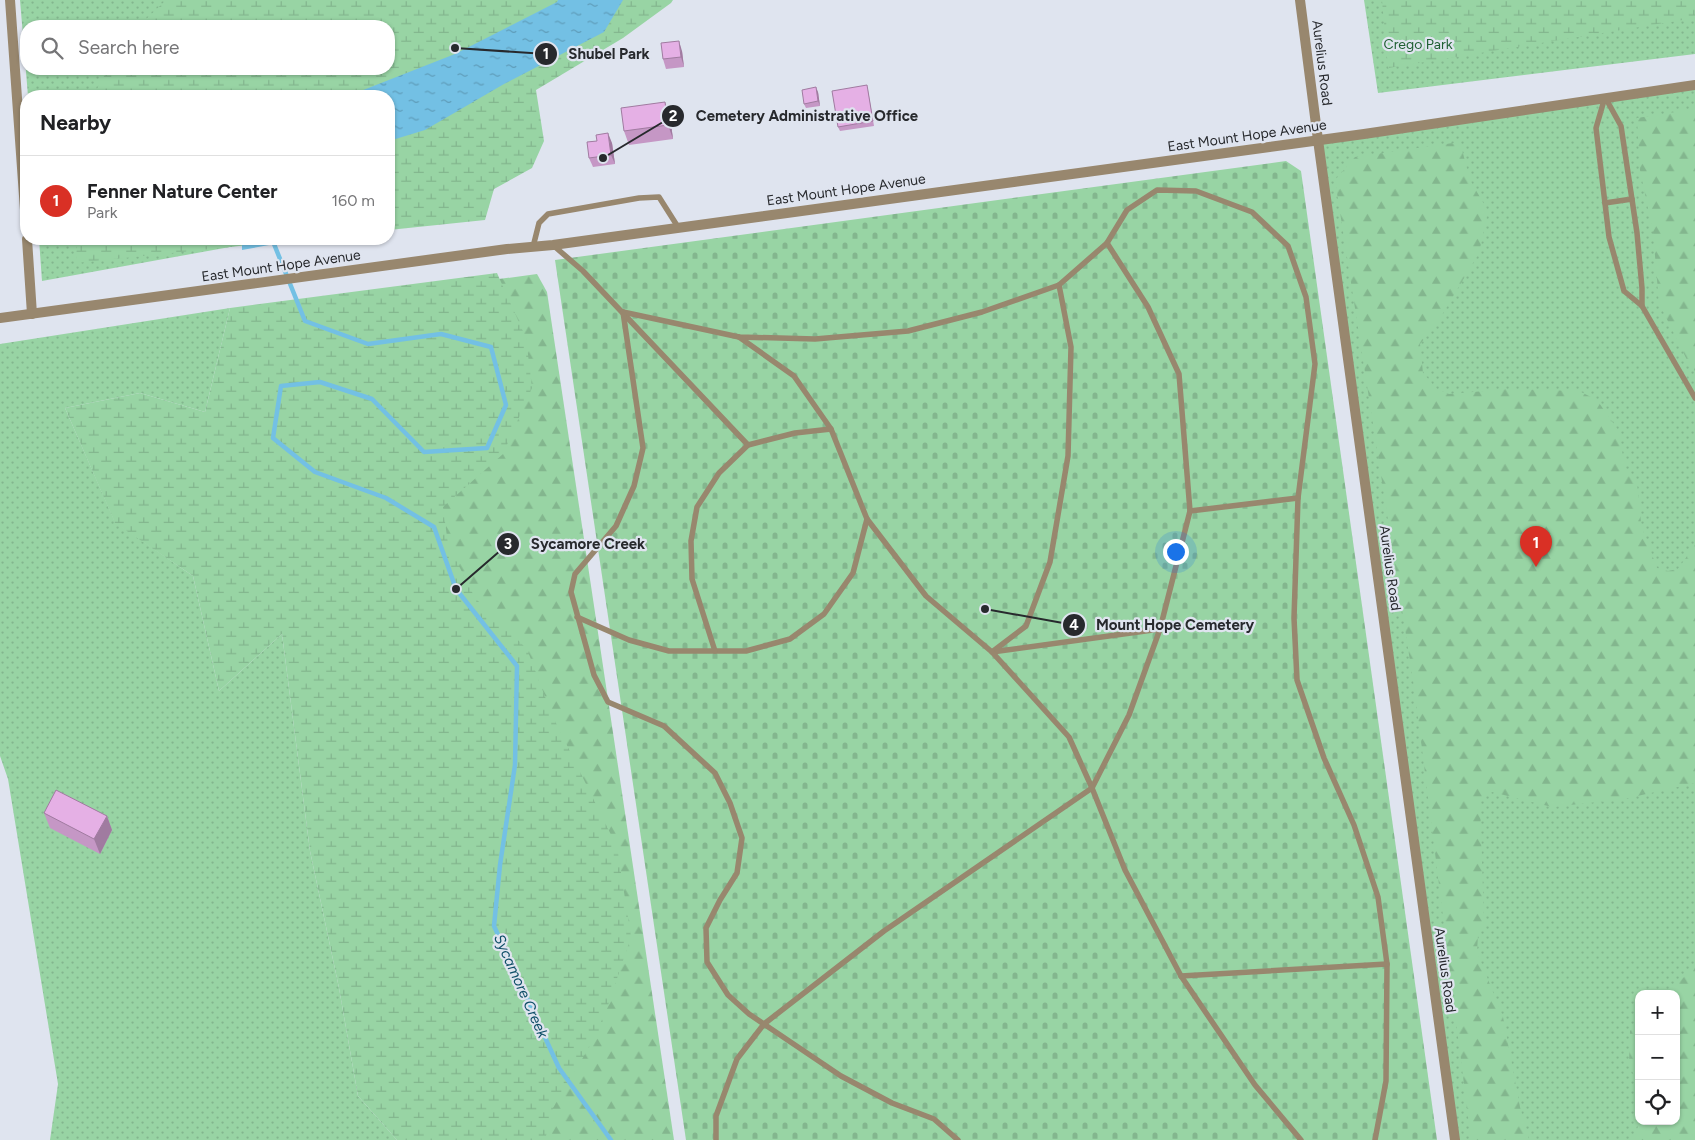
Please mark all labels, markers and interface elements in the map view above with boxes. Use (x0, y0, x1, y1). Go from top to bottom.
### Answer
street label: Aurelius Road (1308, 19, 1336, 107)
search box (20, 20, 395, 75)
icon: search (38, 34, 66, 62)
text: Search here (78, 36, 180, 59)
park label: Crego Park (1384, 36, 1453, 53)
callout: Shubel Park (533, 39, 659, 69)
text: 1 (543, 45, 549, 63)
text: Shubel Park (568, 45, 650, 63)
callout: Cemetery Administrative Office (661, 101, 928, 131)
text: 2 (669, 107, 678, 125)
text: Cemetery Administrative Office (696, 107, 919, 125)
text: Nearby (40, 110, 111, 135)
street label: East Mount Hope Avenue (1166, 116, 1328, 156)
street label: East Mount Hope Avenue (765, 170, 927, 210)
text: Fenner Nature Center (87, 180, 278, 203)
text: 1 (53, 191, 59, 210)
text: 160 m (332, 191, 375, 210)
text: Park (87, 203, 117, 222)
street label: East Mount Hope Avenue (200, 246, 362, 286)
street label: Aurelius Road (1376, 524, 1404, 612)
pin: 1 (1520, 526, 1552, 567)
callout: Sycamore Creek (496, 529, 655, 559)
text: 3 (504, 535, 512, 553)
text: Sycamore Creek (531, 535, 645, 553)
your location (1163, 539, 1189, 565)
callout: Mount Hope Cemetery (1061, 610, 1264, 640)
text: 4 (1069, 616, 1079, 634)
text: Mount Hope Cemetery (1096, 616, 1254, 634)
street label: Aurelius Road (1431, 926, 1459, 1014)
water label: Sycamore Creek (490, 931, 552, 1041)
map controls (1635, 990, 1680, 1125)
button: + (1635, 990, 1680, 1035)
button: − (1635, 1035, 1680, 1080)
button: locate (1635, 1080, 1680, 1125)

